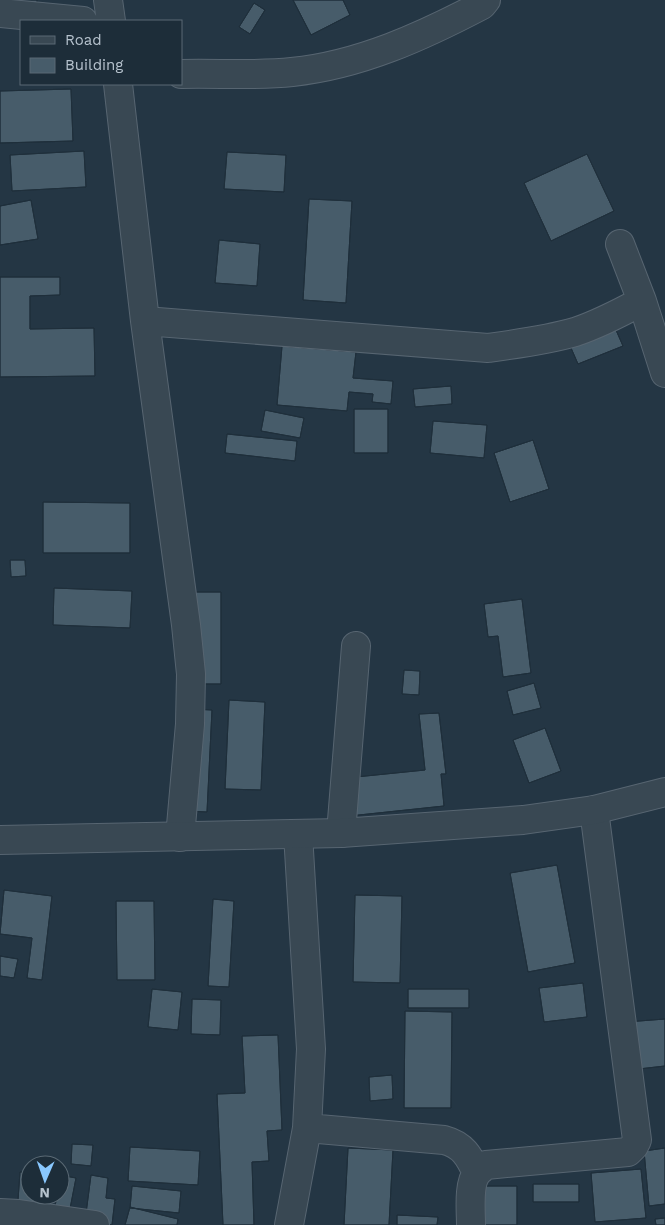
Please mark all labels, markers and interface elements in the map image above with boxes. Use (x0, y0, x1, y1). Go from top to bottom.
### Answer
legend (20, 20, 182, 85)
text: Road (65, 31, 102, 49)
text: Building (65, 56, 123, 74)
north arrow (20, 1155, 70, 1205)
text: N (39, 1185, 50, 1201)

